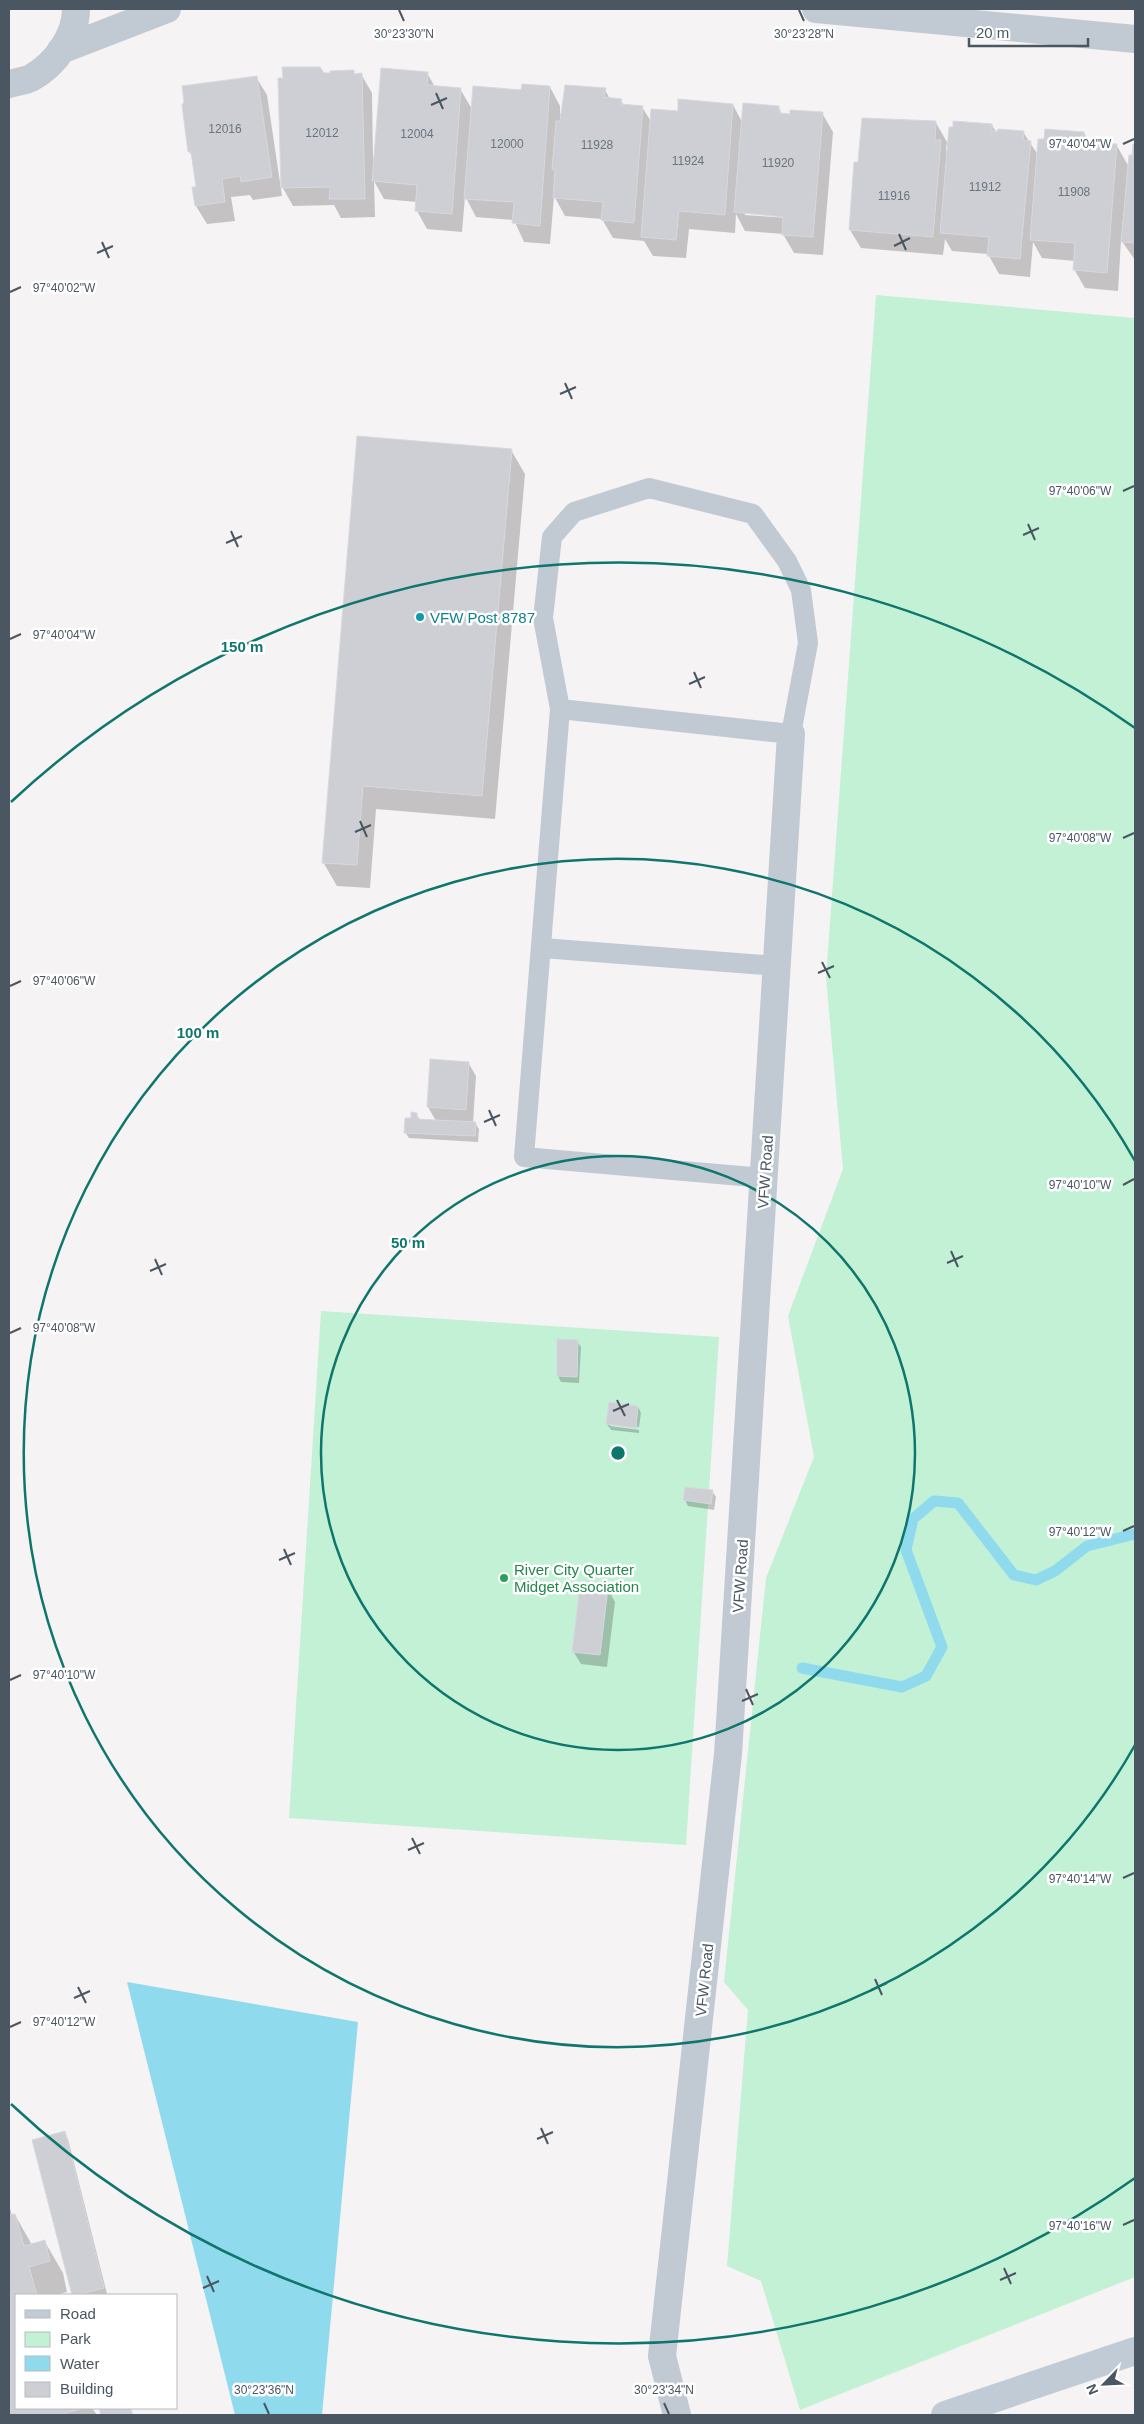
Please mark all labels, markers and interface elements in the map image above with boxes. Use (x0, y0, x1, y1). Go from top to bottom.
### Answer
scale bar (969, 15, 1088, 47)
text: 20 m (976, 24, 1009, 41)
text: 30°23'30"N (374, 27, 434, 41)
text: 30°23'28"N (774, 27, 834, 41)
house number: 12016 (208, 122, 242, 136)
house number: 12012 (305, 126, 339, 140)
house number: 12004 (400, 127, 434, 141)
house number: 12000 (490, 137, 524, 151)
text: 97°40'04"W (1049, 137, 1112, 151)
house number: 11928 (581, 138, 614, 152)
house number: 11924 (672, 154, 705, 168)
house number: 11920 (762, 156, 795, 170)
house number: 11912 (969, 180, 1002, 194)
house number: 11908 (1058, 185, 1091, 199)
house number: 11916 (878, 189, 911, 203)
text: 97°40'02"W (33, 281, 96, 295)
text: 97°40'06"W (1049, 484, 1112, 498)
place label: VFW Post 8787 (430, 609, 535, 626)
marker: VFW Post 8787 (414, 611, 426, 623)
text: 97°40'04"W (33, 628, 96, 642)
text: 150 m (221, 638, 263, 655)
text: 97°40'08"W (1049, 831, 1112, 845)
text: 97°40'06"W (33, 974, 96, 988)
text: 100 m (177, 1024, 219, 1041)
street label: VFW Road (754, 1135, 776, 1209)
text: 97°40'10"W (1049, 1178, 1112, 1192)
text: 50 m (391, 1234, 425, 1251)
text: 97°40'08"W (33, 1321, 96, 1335)
centre of rings (609, 1444, 627, 1462)
text: 97°40'12"W (1049, 1525, 1112, 1539)
street label: VFW Road (729, 1539, 751, 1613)
place label: River City Quarter Midget Association (514, 1561, 639, 1595)
marker: River City Quarter Midget Association (498, 1572, 510, 1584)
text: 97°40'10"W (33, 1668, 96, 1682)
text: 97°40'14"W (1049, 1872, 1112, 1886)
street label: VFW Road (692, 1943, 716, 2017)
text: 97°40'12"W (33, 2015, 96, 2029)
text: 97°40'16"W (1049, 2219, 1112, 2233)
legend (15, 2294, 178, 2409)
text: Road (60, 2305, 96, 2322)
text: Park (60, 2330, 91, 2347)
text: Water (60, 2355, 99, 2372)
north arrow (1079, 2359, 1129, 2409)
text: Building (60, 2380, 113, 2397)
text: N (1083, 2381, 1101, 2397)
text: 30°23'36"N (234, 2383, 294, 2397)
text: 30°23'34"N (634, 2383, 694, 2397)

